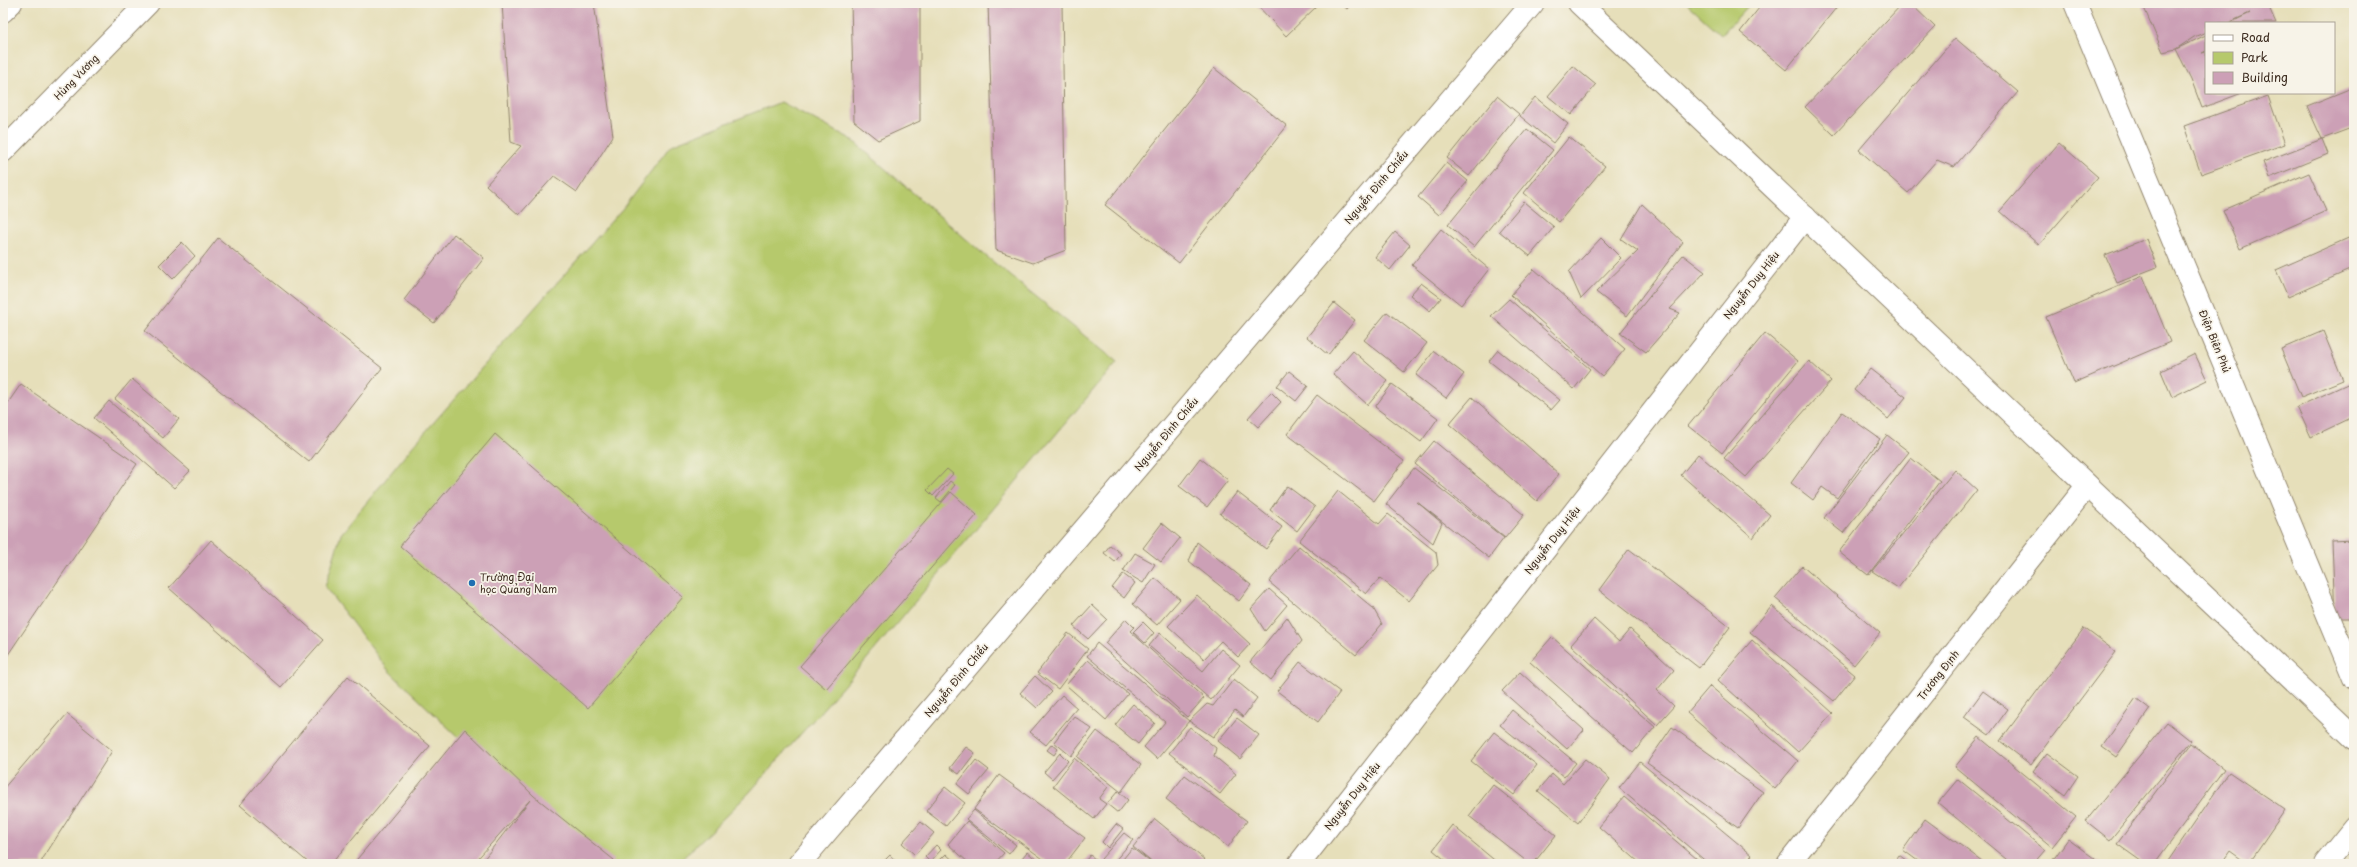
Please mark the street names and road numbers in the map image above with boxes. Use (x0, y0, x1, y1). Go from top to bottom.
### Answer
street label: Hùng Vương (50, 50, 102, 103)
street label: Nguyễn Đình Chiểu (1340, 146, 1411, 227)
street label: Nguyễn Duy Hiệu (1719, 247, 1783, 323)
street label: Điện Biên Phủ (2196, 307, 2235, 375)
street label: Nguyễn Đình Chiểu (1130, 393, 1201, 474)
street label: Nguyễn Duy Hiệu (1520, 502, 1584, 578)
street label: Nguyễn Đình Chiểu (920, 639, 991, 720)
street label: Trương Định (1913, 646, 1962, 703)
street label: Nguyễn Duy Hiệu (1320, 758, 1384, 834)

